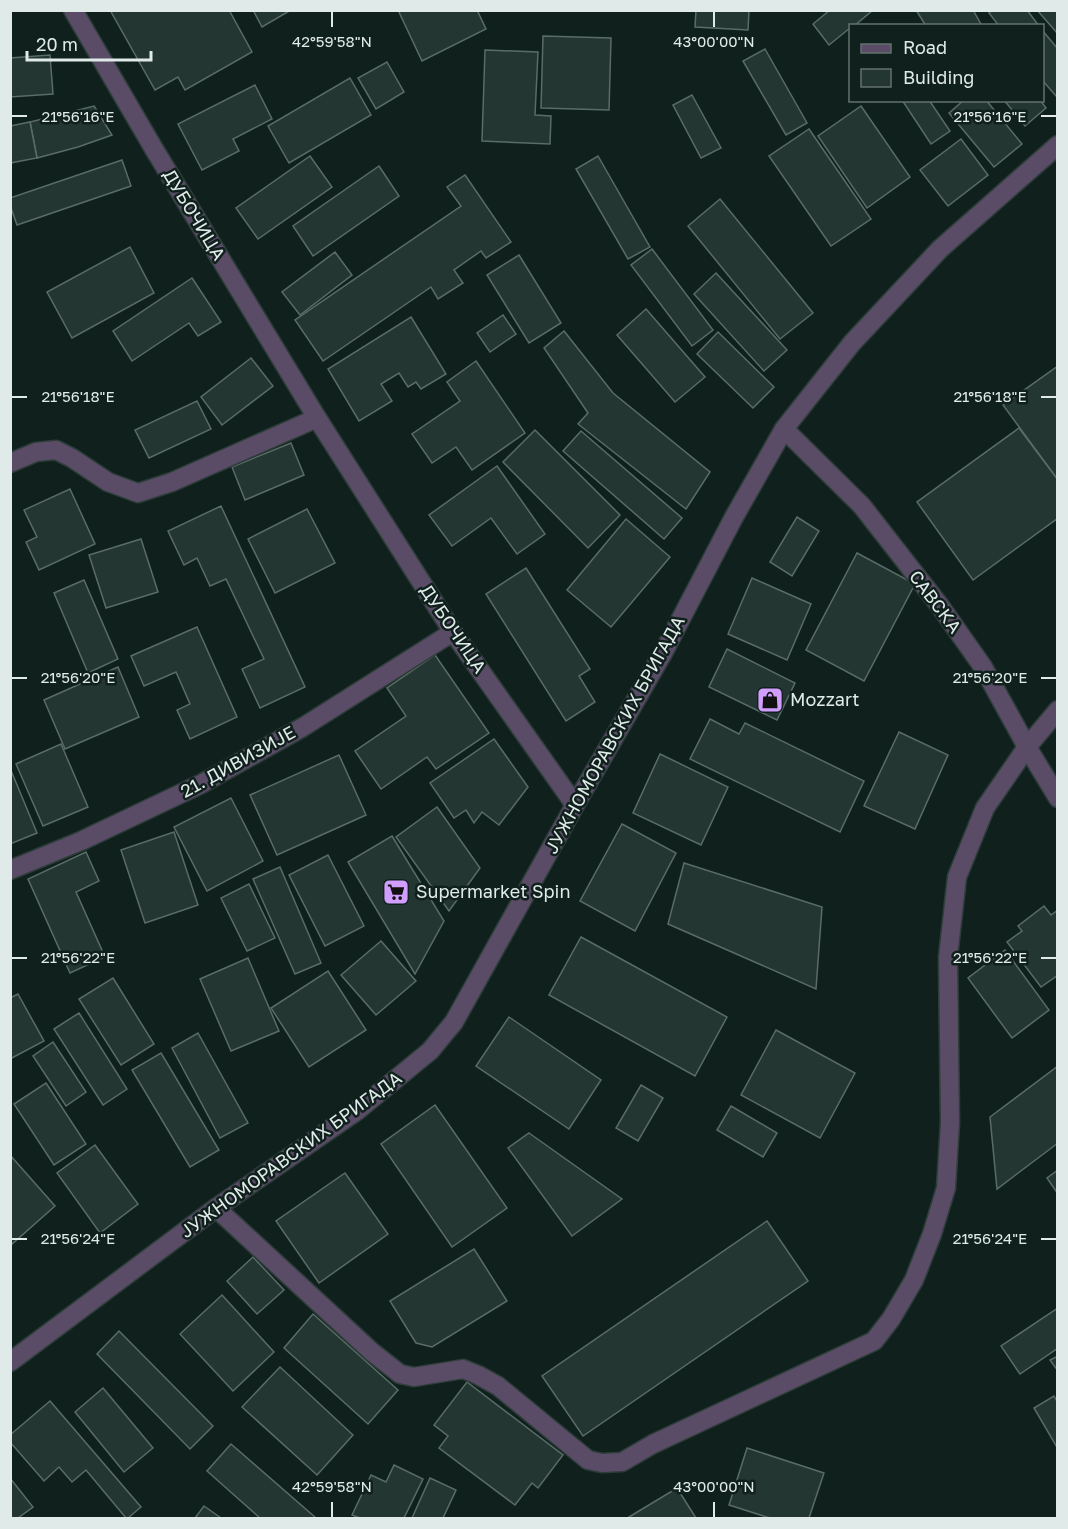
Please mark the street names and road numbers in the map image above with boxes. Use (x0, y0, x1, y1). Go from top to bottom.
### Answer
street label: ДУБОЧИЦА (159, 165, 231, 264)
street label: САВСКА (905, 566, 967, 637)
street label: ДУБОЧИЦА (416, 580, 492, 677)
street label: ЈУЖНОМОРАВСКИХ БРИГАДА (539, 612, 689, 857)
street label: 21. ДИВИЗИЈЕ (176, 721, 299, 802)
street label: ЈУЖНОМОРАВСКИХ БРИГАДА (175, 1066, 406, 1242)

